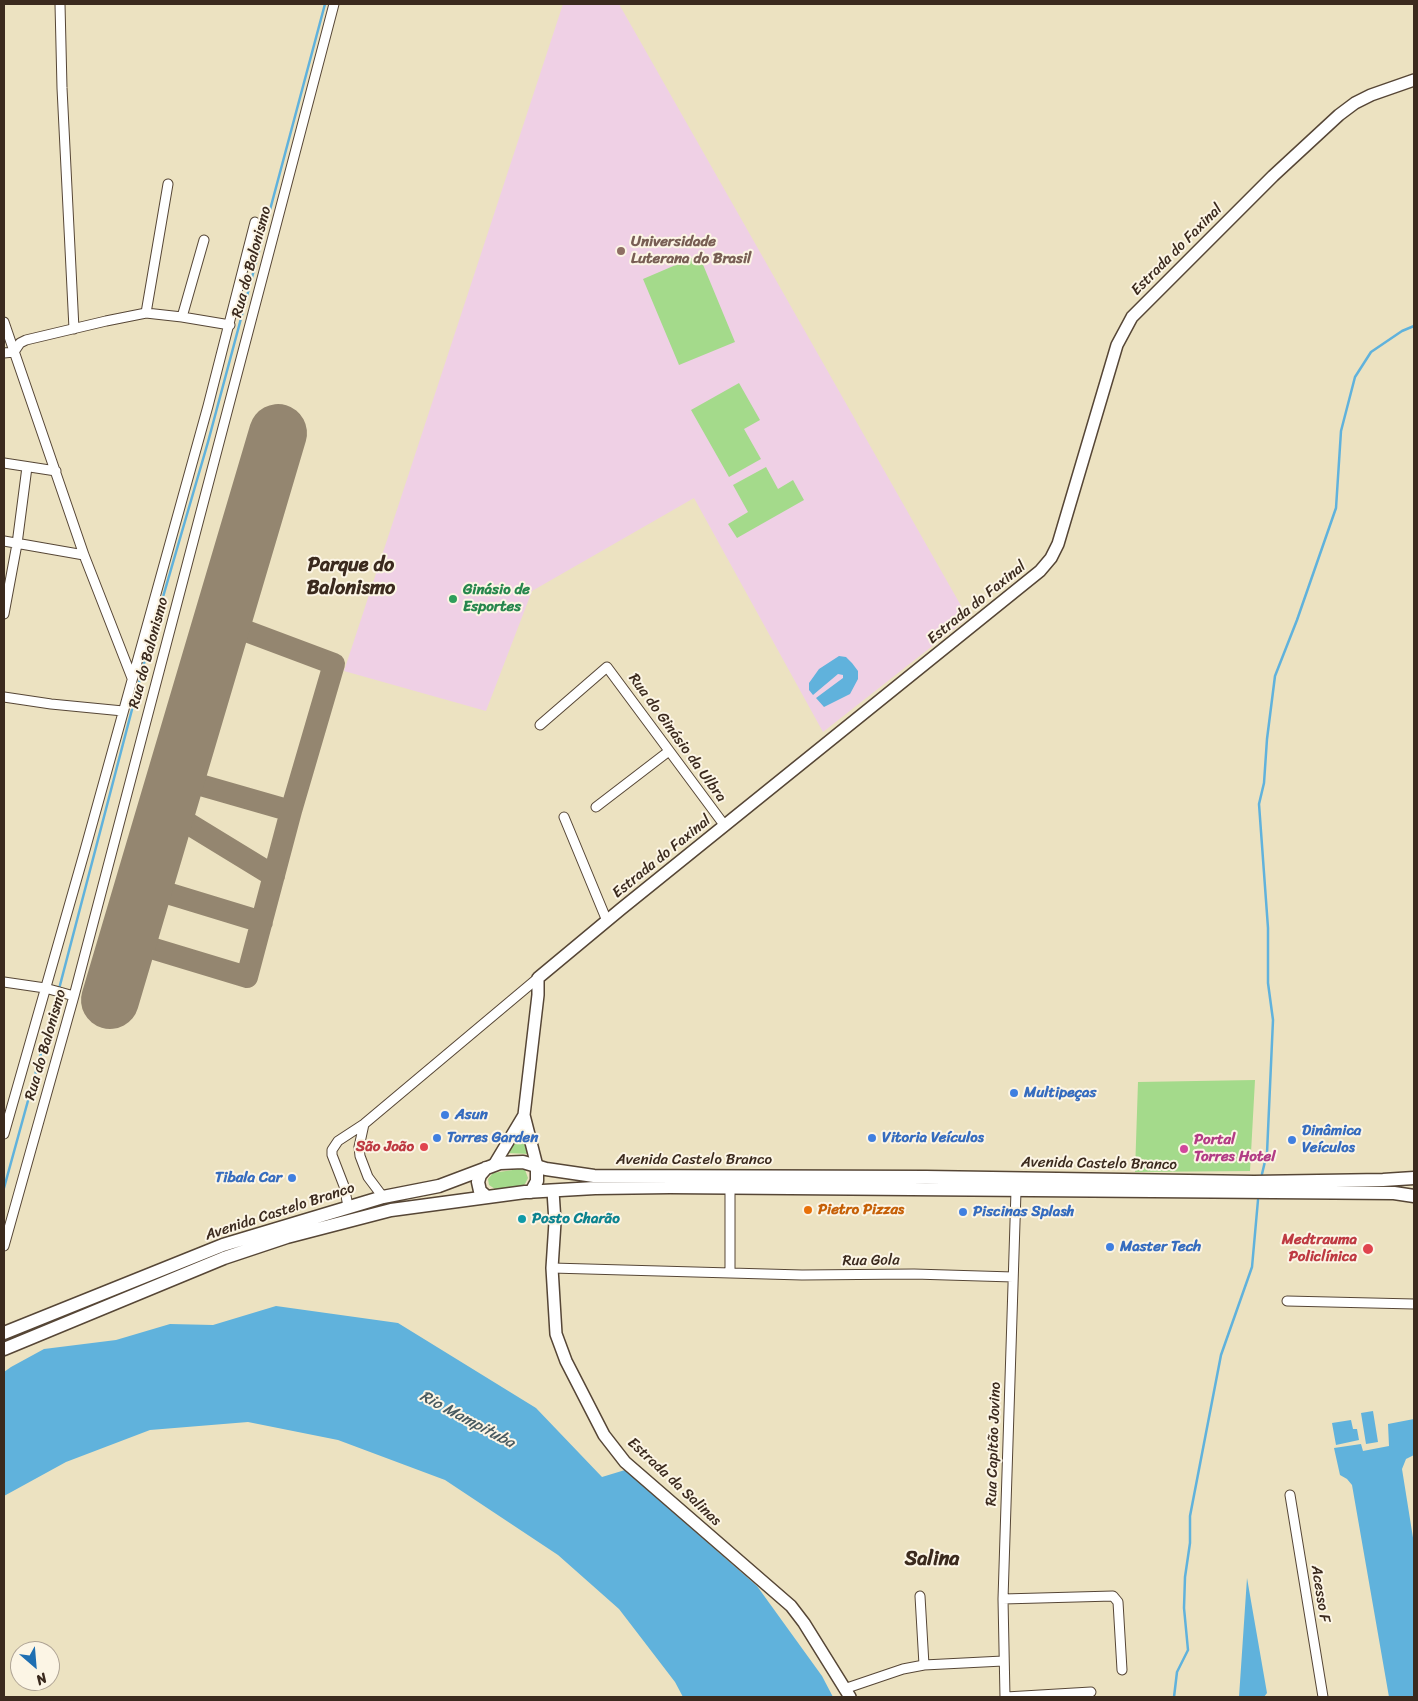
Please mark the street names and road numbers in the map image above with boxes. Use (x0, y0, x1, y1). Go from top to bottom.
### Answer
street label: Estrada do Faxinal (1128, 201, 1226, 299)
street label: Rua do Balonismo (229, 204, 275, 320)
street label: Estrada do Faxinal (924, 558, 1030, 648)
street label: Rua do Balonismo (126, 595, 172, 711)
street label: Rua do Ginásio da Ulbra (624, 670, 730, 806)
street label: Estrada do Faxinal (609, 812, 715, 902)
street label: Rua do Balonismo (22, 988, 70, 1102)
street label: Avenida Castelo Branco (616, 1151, 772, 1169)
street label: Avenida Castelo Branco (1021, 1154, 1177, 1174)
street label: Avenida Castelo Branco (203, 1179, 357, 1245)
street label: Rua Gola (842, 1252, 900, 1270)
street label: Rua Capitão Jovino (983, 1382, 1005, 1506)
street label: Estrada da Salinas (624, 1434, 724, 1530)
street label: Acesso F (1307, 1564, 1333, 1624)

